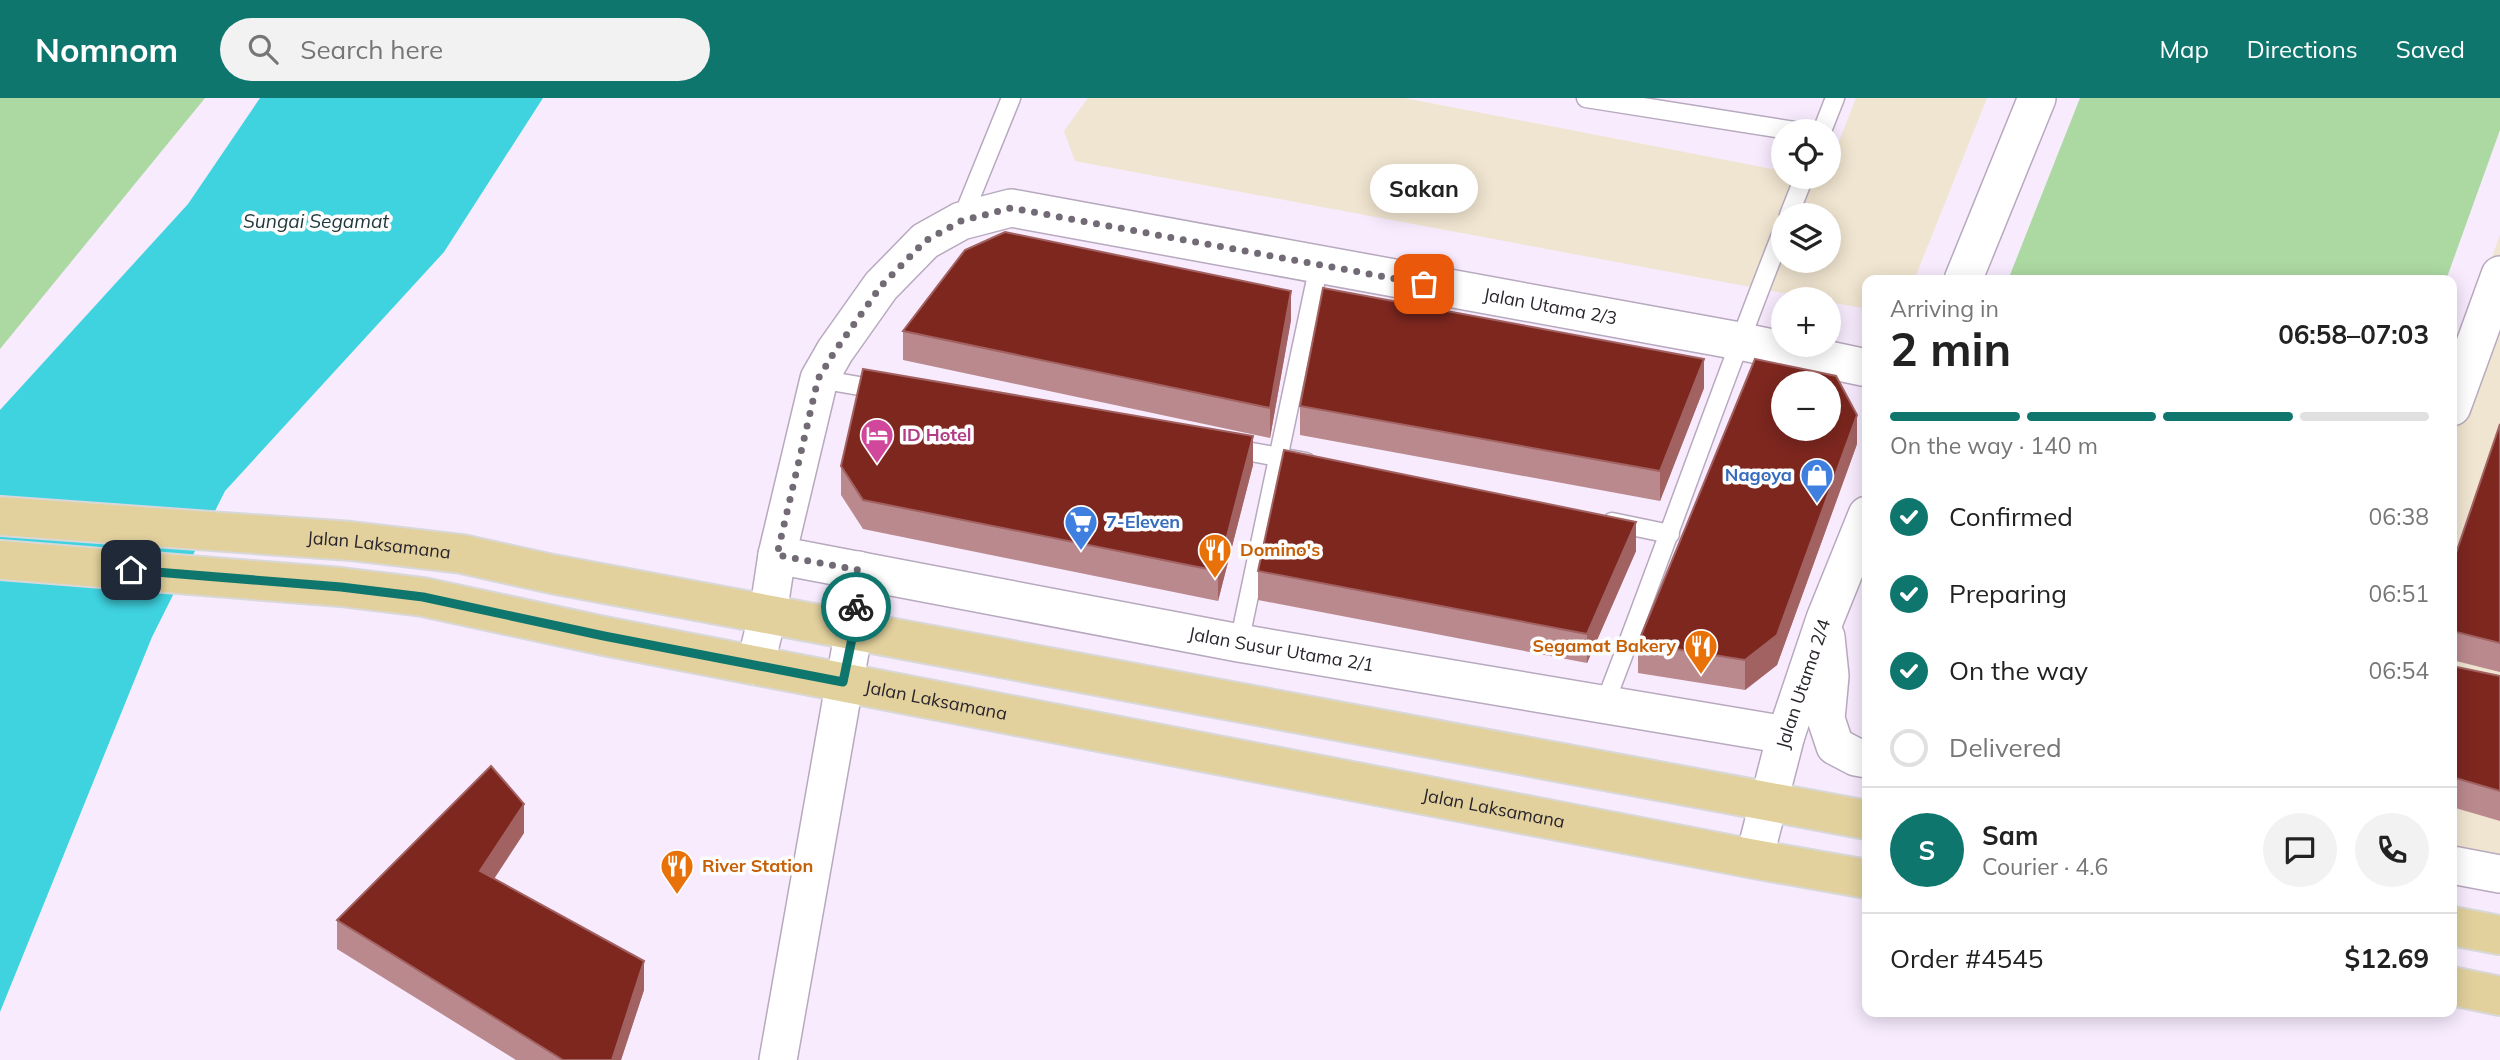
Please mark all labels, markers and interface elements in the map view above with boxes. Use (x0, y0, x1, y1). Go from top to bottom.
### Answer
search box (220, 18, 710, 81)
text: Nomnom (35, 29, 178, 70)
icon: search (244, 30, 282, 68)
text: Search here (300, 33, 443, 66)
text: Map (2159, 34, 2209, 64)
text: Directions (2247, 34, 2358, 64)
text: Saved (2396, 34, 2465, 64)
map controls (1771, 119, 1841, 441)
button: locate (1771, 119, 1841, 189)
callout: Sakan (1370, 165, 1478, 214)
text: Sakan (1389, 174, 1459, 203)
button: layers (1771, 203, 1841, 273)
water label: Sungai Segamat (243, 209, 390, 233)
pin (1394, 254, 1454, 314)
icon: bag (1405, 265, 1443, 303)
street label: Jalan Utama 2/3 (1482, 283, 1619, 330)
button: + (1771, 287, 1841, 357)
text: Arriving in (1890, 294, 1999, 323)
text: 06:58–07:03 (2278, 318, 2429, 351)
text: 2 min (1890, 320, 2011, 378)
button: − (1771, 371, 1841, 441)
hotel icon: ID Hotel (858, 416, 896, 465)
place label: ID Hotel (902, 423, 972, 446)
text: On the way · 140 m (1890, 431, 2098, 460)
shop icon: Nagoya (1798, 456, 1836, 505)
place label: Nagoya (1725, 463, 1792, 486)
icon: check (1890, 498, 1928, 536)
text: Confirmed (1949, 500, 2073, 533)
text: 06:38 (2369, 502, 2429, 531)
supermarket icon: 7-Eleven (1062, 503, 1100, 552)
place label: 7-Eleven (1106, 510, 1180, 533)
street label: Jalan Laksamana (306, 526, 452, 564)
restaurant icon: Domino's (1196, 531, 1234, 580)
place label: Domino's (1240, 538, 1320, 561)
pin (101, 540, 161, 600)
icon: home (112, 551, 150, 589)
courier (821, 572, 891, 642)
icon: check (1890, 575, 1928, 613)
text: Preparing (1949, 577, 2067, 610)
text: 06:51 (2369, 579, 2429, 608)
icon: bike (837, 588, 875, 626)
street label: Jalan Utama 2/4 (1771, 616, 1835, 751)
street label: Jalan Susur Utama 2/1 (1187, 622, 1376, 676)
restaurant icon: Segamat Bakery (1682, 627, 1720, 676)
place label: Segamat Bakery (1532, 634, 1676, 657)
icon: check (1890, 652, 1928, 690)
text: On the way (1949, 654, 2088, 687)
text: 06:54 (2369, 656, 2429, 685)
street label: Jalan Laksamana (863, 675, 1009, 725)
text: Delivered (1949, 731, 2062, 764)
street label: Jalan Laksamana (1421, 783, 1567, 833)
button: chat (2263, 813, 2337, 887)
button: phone (2355, 813, 2429, 887)
text: Sam (1982, 819, 2038, 852)
text: S (1919, 834, 1935, 867)
restaurant icon: River Station (658, 847, 696, 896)
text: Courier · 4.6 (1982, 852, 2108, 881)
place label: River Station (702, 854, 813, 877)
text: Order #4545 (1890, 942, 2043, 975)
text: $12.69 (2345, 942, 2429, 975)

